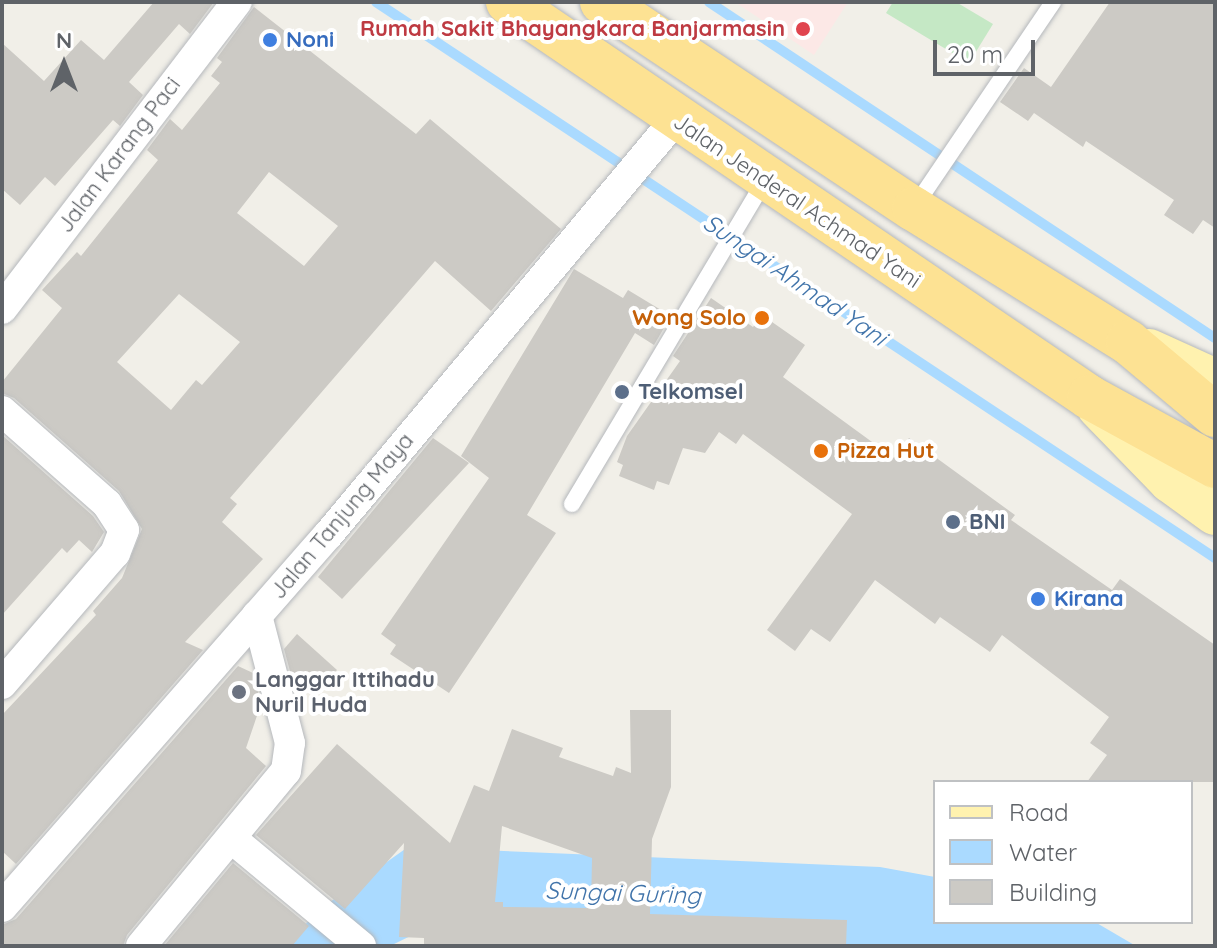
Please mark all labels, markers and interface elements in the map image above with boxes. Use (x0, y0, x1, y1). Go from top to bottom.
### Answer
place label: Rumah Sakit Bhayangkara Banjarmasin (360, 16, 785, 42)
marker: Rumah Sakit Bhayangkara Banjarmasin (792, 18, 814, 40)
north arrow (24, 24, 104, 104)
scale bar (937, 24, 1039, 74)
text: N (56, 26, 72, 54)
place label: Noni (286, 27, 334, 53)
marker: Noni (261, 31, 279, 49)
text: 20 m (947, 39, 1003, 69)
street label: Jalan Karang Paci (52, 72, 186, 238)
street label: Jalan Jenderal Achmad Yani (668, 108, 926, 294)
water label: Sungai Ahmad Yani (698, 208, 892, 352)
place label: Wong Solo (632, 305, 746, 331)
marker: Wong Solo (753, 309, 771, 327)
place label: Telkomsel (638, 379, 744, 405)
marker: Telkomsel (613, 383, 631, 401)
street label: Jalan Tanjung Maya (265, 428, 419, 604)
place label: Pizza Hut (837, 438, 934, 464)
marker: Pizza Hut (812, 442, 830, 460)
place label: BNI (969, 509, 1006, 535)
marker: BNI (944, 513, 962, 531)
place label: Kirana (1054, 586, 1124, 612)
marker: Kirana (1029, 590, 1047, 608)
place label: Langgar Ittihadu Nuril Huda (255, 666, 435, 718)
marker: Langgar Ittihadu Nuril Huda (230, 683, 248, 701)
legend (933, 780, 1193, 924)
text: Road (1009, 797, 1069, 827)
text: Water (1009, 837, 1077, 867)
water label: Sungai Guring (545, 876, 701, 910)
text: Building (1009, 877, 1097, 907)

